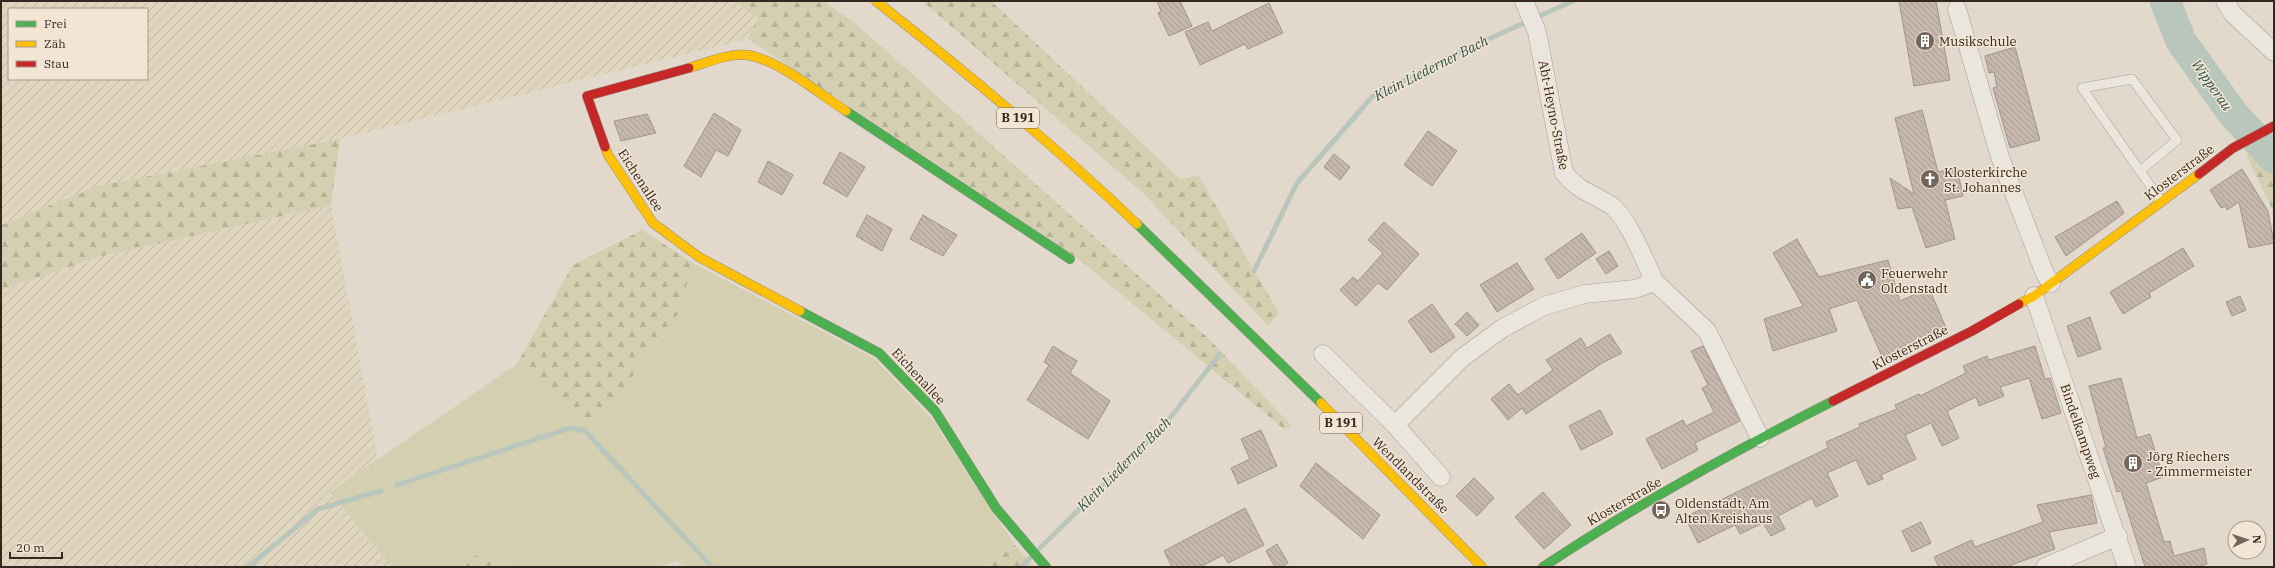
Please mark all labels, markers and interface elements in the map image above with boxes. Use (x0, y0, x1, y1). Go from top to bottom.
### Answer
legend (8, 8, 148, 80)
text: Frei (44, 16, 67, 31)
building icon: Musikschule (1914, 30, 1936, 52)
water label: Klein Liederner Bach (1370, 31, 1491, 105)
place label: Musikschule (1939, 33, 2017, 50)
text: Zäh (44, 36, 66, 51)
text: Stau (44, 56, 70, 71)
water label: Wipperau (2188, 56, 2236, 114)
street label: Abt-Heyno-Straße (1535, 59, 1572, 171)
road number: B 191 (997, 108, 1039, 128)
street label: Klosterstraße (2141, 141, 2218, 204)
street label: Eichenallee (614, 146, 667, 215)
place label: Klosterkirche St. Johannes (1944, 164, 2027, 196)
church icon: Klosterkirche St. Johannes (1919, 168, 1941, 190)
place label: Feuerwehr Oldenstadt (1881, 265, 1948, 297)
public building icon: Feuerwehr Oldenstadt (1856, 269, 1878, 291)
street label: Klosterstraße (1869, 321, 1951, 374)
street label: Eichenallee (888, 344, 949, 408)
street label: Bindelkampweg (2056, 382, 2105, 481)
water label: Klein Liederner Bach (1072, 413, 1175, 516)
road number: B 191 (1320, 413, 1362, 433)
street label: Wendlandstraße (1369, 433, 1453, 517)
place label: Jörg Riechers - Zimmermeister (2147, 448, 2252, 480)
building icon: Jörg Riechers - Zimmermeister (2122, 452, 2144, 474)
street label: Klosterstraße (1584, 473, 1664, 530)
place label: Oldenstadt, Am Alten Kreishaus (1675, 495, 1772, 527)
bus stop icon: Oldenstadt, Am Alten Kreishaus (1650, 499, 1672, 521)
north arrow (2227, 520, 2267, 560)
scale bar (10, 534, 62, 560)
text: N (2250, 535, 2264, 544)
text: 20 m (16, 540, 45, 555)

